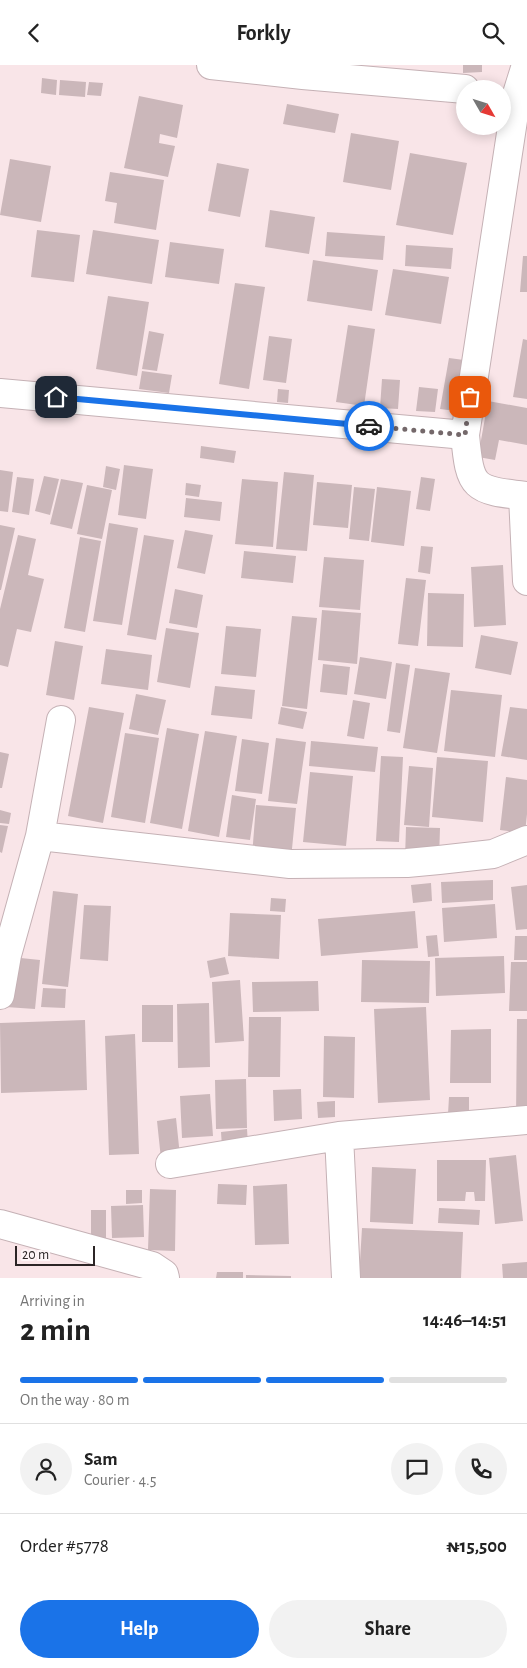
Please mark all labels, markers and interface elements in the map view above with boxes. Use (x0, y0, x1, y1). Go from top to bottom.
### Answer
icon: back (20, 19, 48, 47)
icon: search (479, 19, 507, 47)
text: Forkly (236, 22, 291, 44)
north arrow (456, 80, 511, 135)
map controls (456, 80, 511, 135)
pin (35, 376, 77, 418)
pin (449, 376, 491, 418)
icon: home (42, 383, 70, 411)
icon: bag (456, 383, 484, 411)
courier (344, 401, 394, 451)
icon: car (355, 412, 383, 440)
scale bar (15, 1243, 95, 1266)
text: 20 m (22, 1248, 49, 1262)
text: Arriving in (20, 1293, 85, 1309)
text: 14:46–14:51 (423, 1311, 507, 1330)
text: 2 min (20, 1314, 91, 1346)
text: On the way · 80 m (20, 1392, 129, 1408)
button: person (20, 1443, 72, 1495)
button: chat (391, 1443, 443, 1495)
button: phone (455, 1443, 507, 1495)
text: Sam (84, 1450, 118, 1469)
text: Courier · 4.5 (84, 1472, 156, 1488)
text: Order #5778 (20, 1537, 109, 1556)
text: ₦15,500 (446, 1537, 507, 1556)
button: Help (20, 1600, 259, 1658)
button: Share (269, 1600, 507, 1658)

